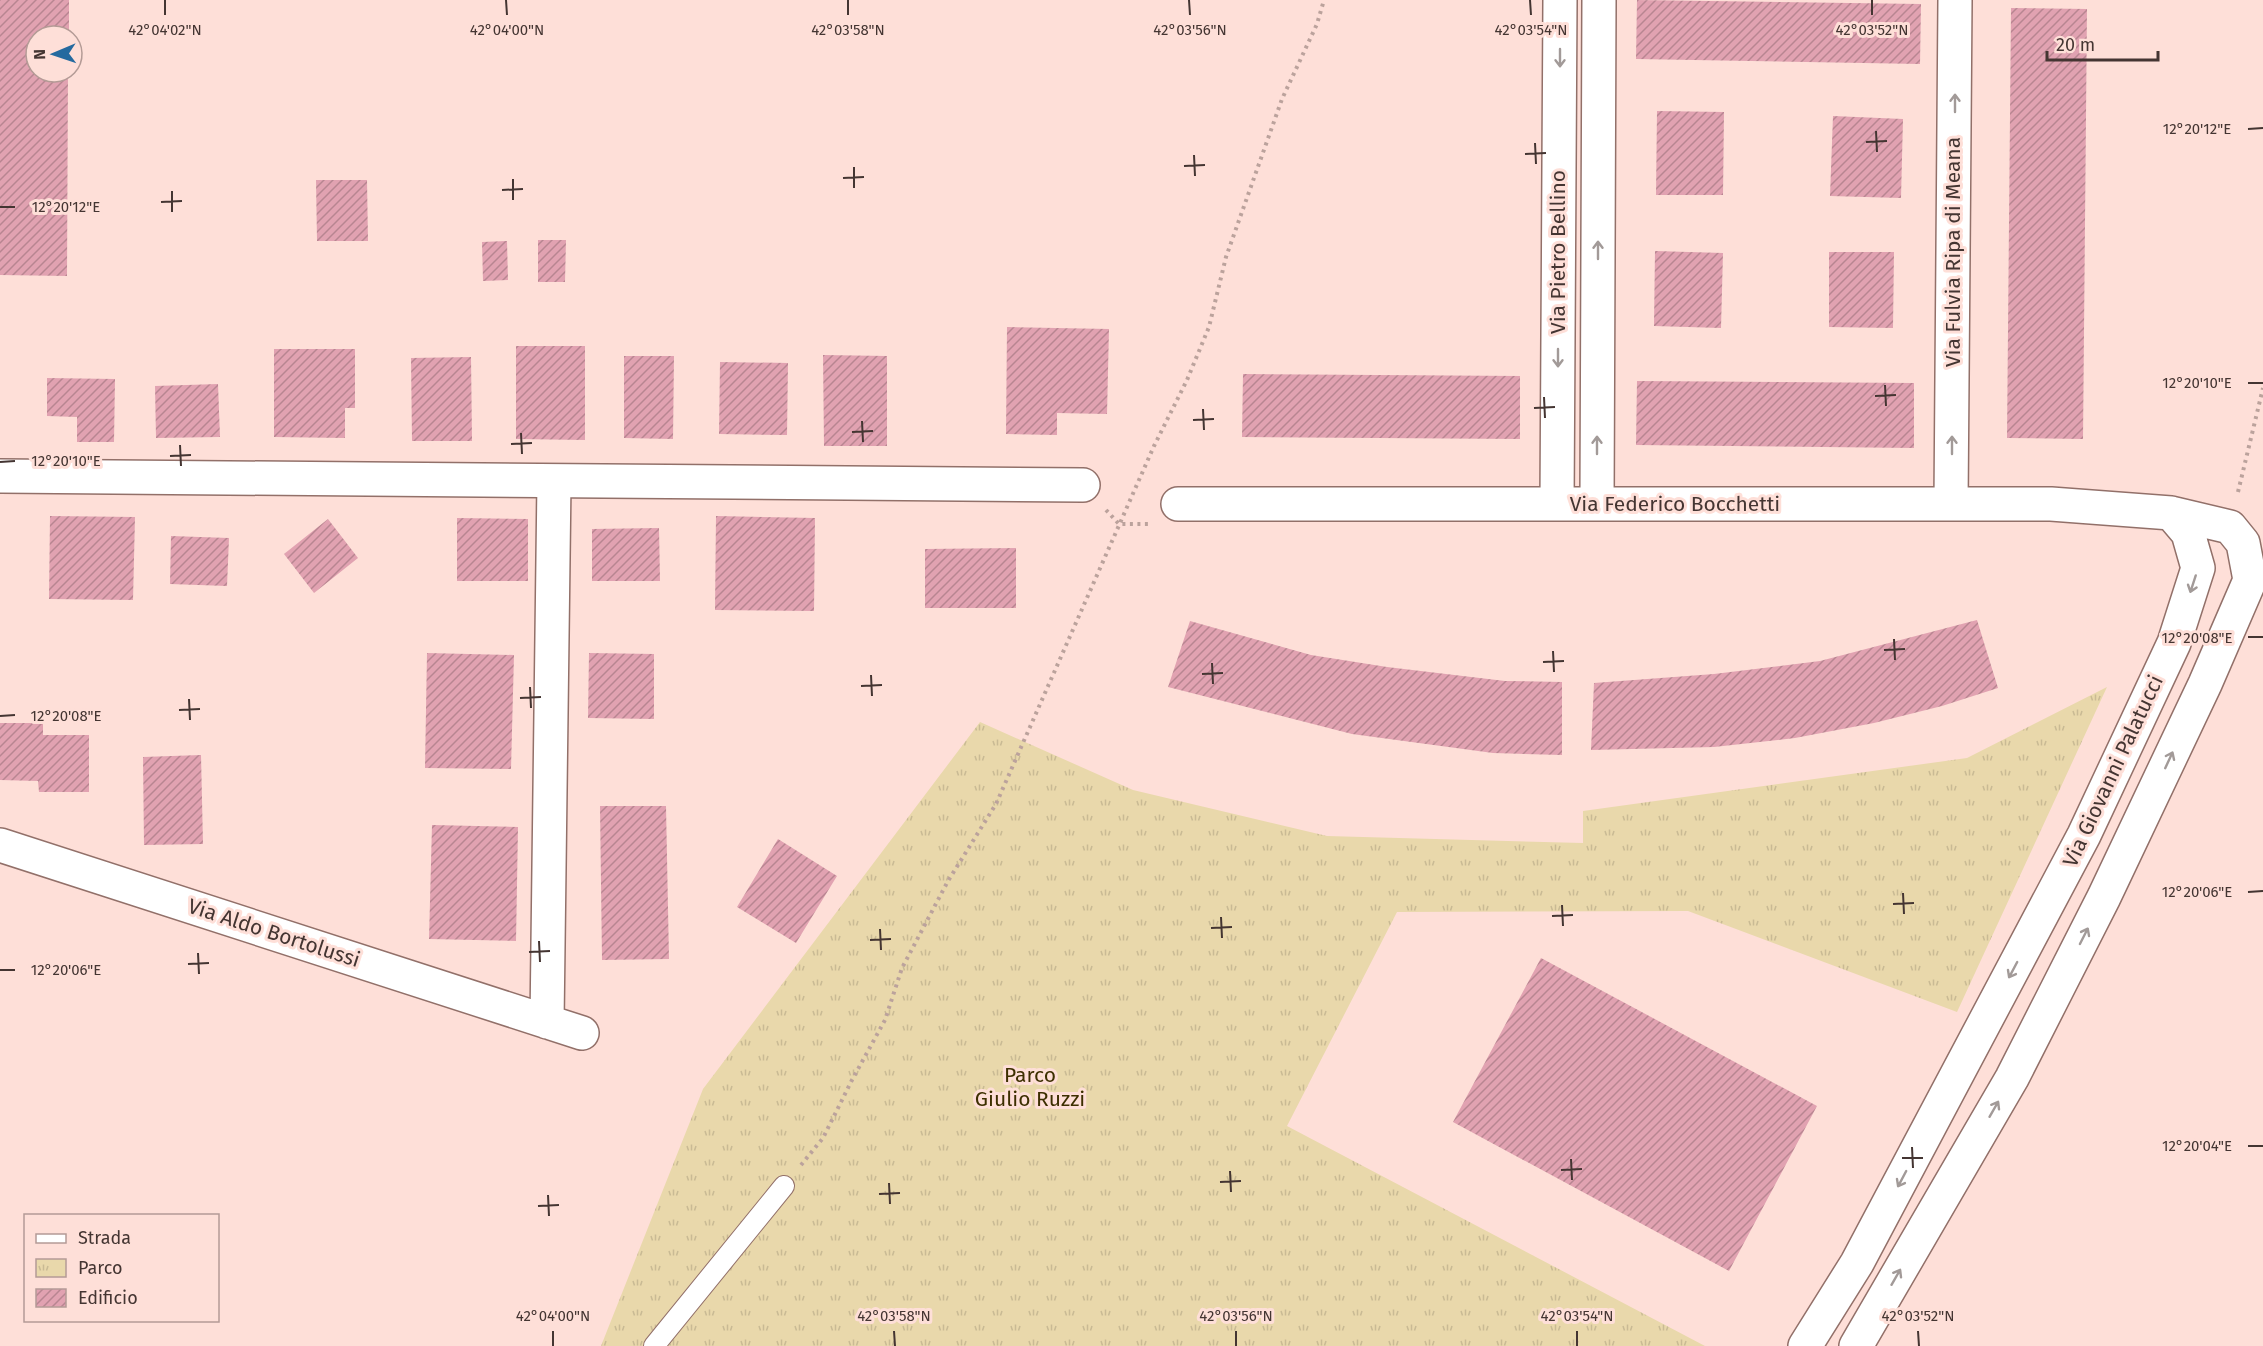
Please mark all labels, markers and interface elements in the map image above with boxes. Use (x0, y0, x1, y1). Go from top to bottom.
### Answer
text: 42°04'02"N (128, 21, 202, 39)
text: 42°04'00"N (470, 21, 544, 39)
text: 42°03'58"N (811, 21, 885, 39)
text: 42°03'56"N (1153, 21, 1227, 39)
text: 42°03'54"N (1495, 21, 1567, 39)
text: 42°03'52"N (1836, 21, 1908, 39)
north arrow (24, 24, 84, 84)
scale bar (2047, 24, 2158, 62)
text: 20 m (2056, 34, 2095, 56)
one-way arrow (1554, 48, 1566, 68)
text: N (30, 49, 49, 60)
one-way arrow (1949, 94, 1960, 114)
text: 12°20'12"E (2163, 120, 2231, 138)
street label: Via Fulvia Ripa di Meana (1940, 137, 1966, 367)
street label: Via Pietro Bellino (1545, 170, 1571, 334)
text: 12°20'12"E (32, 198, 100, 216)
one-way arrow (1592, 241, 1604, 261)
one-way arrow (1552, 348, 1564, 368)
text: 12°20'10"E (2162, 374, 2232, 392)
one-way arrow (1591, 436, 1603, 456)
one-way arrow (1946, 436, 1958, 456)
text: 12°20'10"E (31, 452, 101, 470)
street label: Via Federico Bocchetti (1570, 491, 1780, 517)
one-way arrow (2186, 574, 2197, 593)
text: 12°20'08"E (2162, 629, 2232, 647)
street label: Via Giovanni Palatucci (2057, 671, 2169, 871)
text: 12°20'08"E (31, 707, 101, 725)
one-way arrow (2163, 752, 2175, 770)
text: 12°20'06"E (2162, 883, 2232, 901)
street label: Via Aldo Bortolussi (185, 893, 363, 973)
one-way arrow (2079, 928, 2090, 946)
one-way arrow (2007, 960, 2018, 978)
text: 12°20'06"E (31, 961, 101, 979)
park label: Parco Giulio Ruzzi (975, 1062, 1085, 1112)
one-way arrow (1988, 1101, 2000, 1118)
text: 12°20'04"E (2162, 1137, 2232, 1155)
one-way arrow (1895, 1170, 1907, 1188)
legend (24, 1214, 219, 1322)
text: Strada (78, 1227, 131, 1249)
text: Parco (78, 1257, 122, 1279)
one-way arrow (1890, 1269, 1902, 1286)
text: Edificio (78, 1287, 138, 1309)
text: 42°04'00"N (516, 1307, 590, 1325)
text: 42°03'58"N (857, 1307, 931, 1325)
text: 42°03'56"N (1199, 1307, 1273, 1325)
text: 42°03'54"N (1541, 1307, 1613, 1325)
text: 42°03'52"N (1882, 1307, 1954, 1325)

